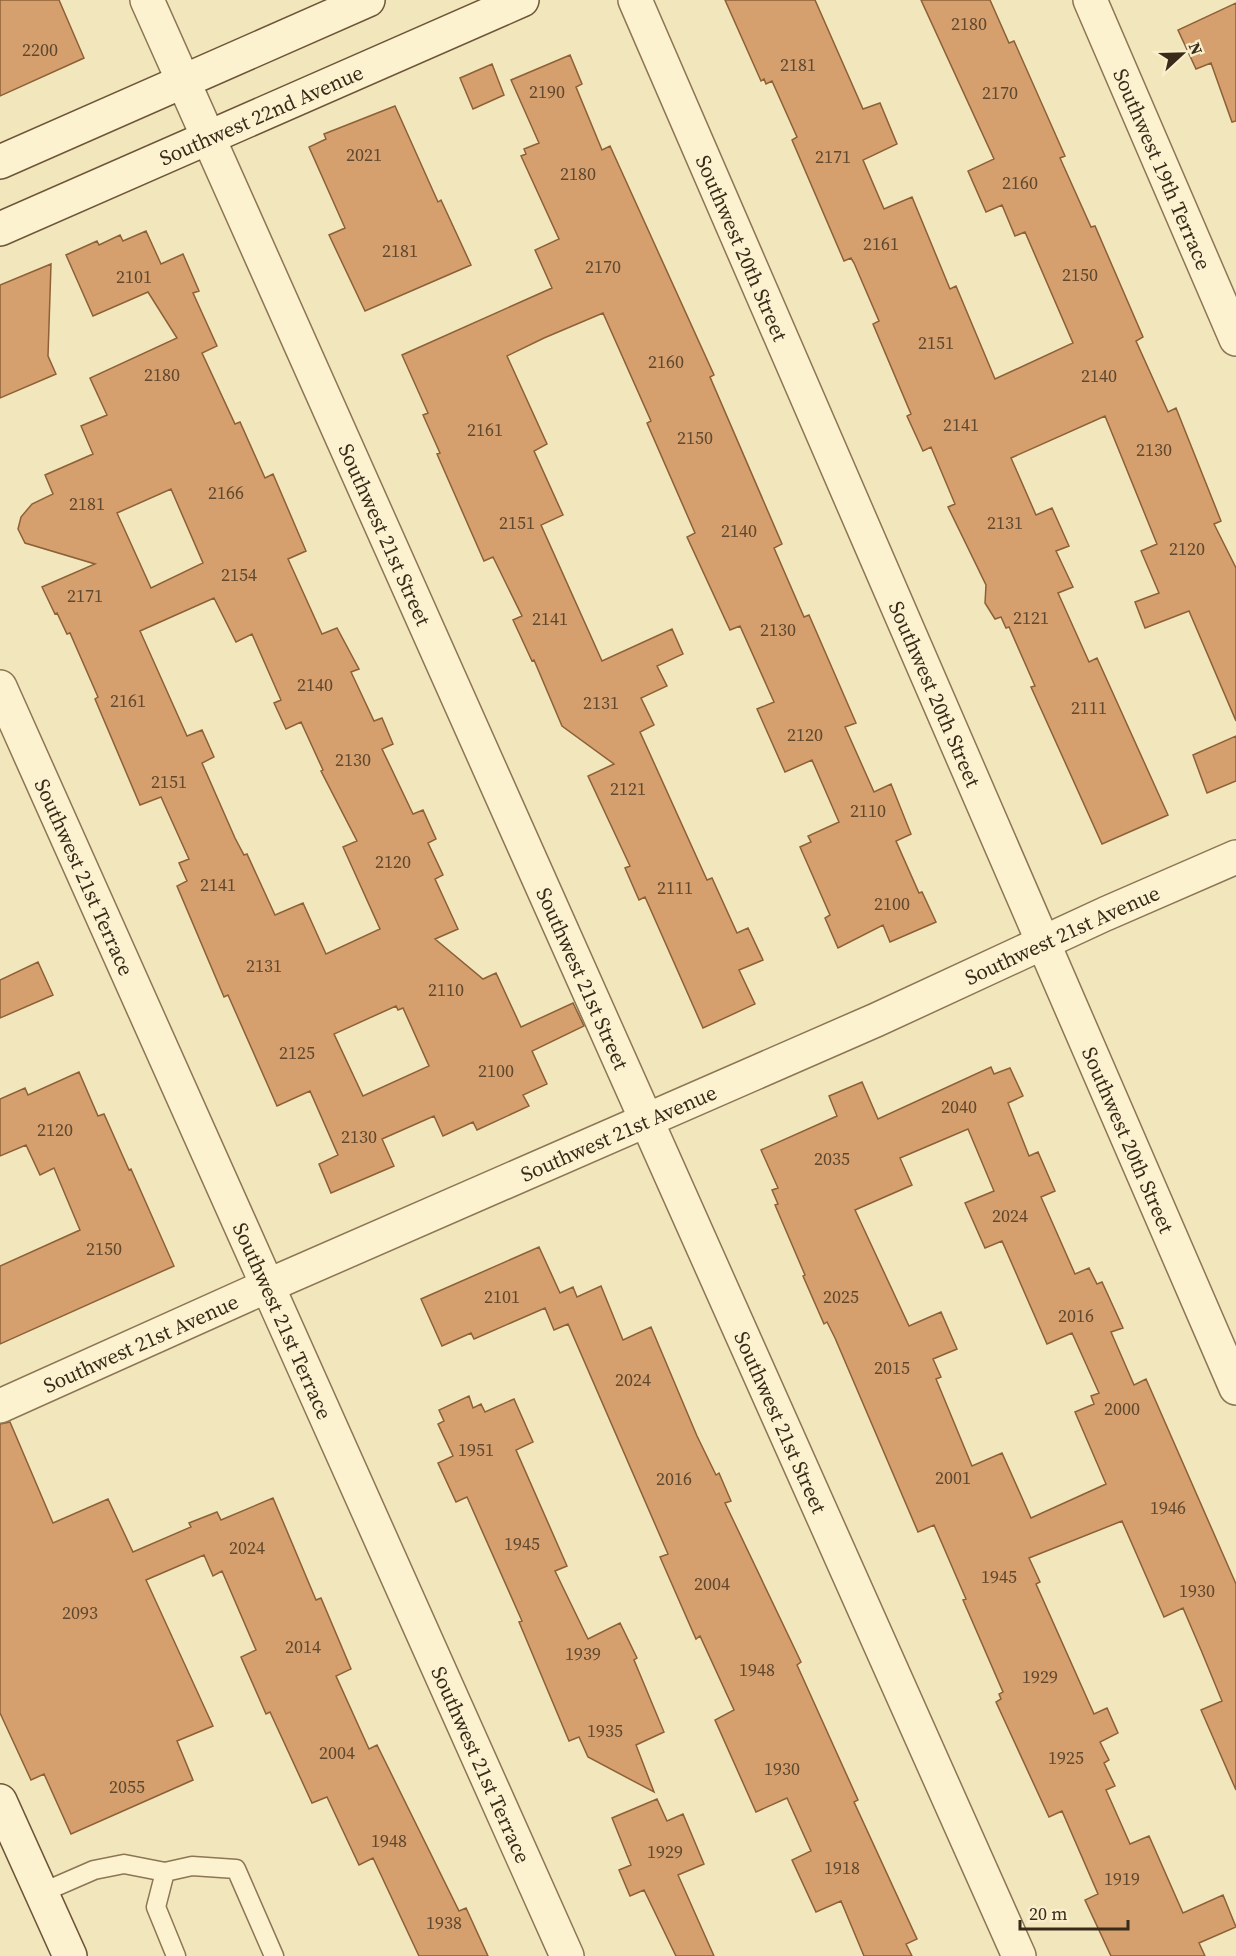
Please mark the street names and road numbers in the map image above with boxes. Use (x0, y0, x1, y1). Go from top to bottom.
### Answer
street label: Southwest 22nd Avenue (154, 57, 368, 172)
street label: Southwest 19th Terrace (1107, 64, 1219, 274)
street label: Southwest 20th Street (689, 150, 795, 345)
street label: Southwest 21st Street (332, 439, 439, 630)
street label: Southwest 20th Street (882, 596, 989, 791)
street label: Southwest 21st Terrace (28, 774, 142, 980)
street label: Southwest 21st Avenue (960, 878, 1164, 992)
street label: Southwest 21st Street (530, 883, 636, 1074)
street label: Southwest 20th Street (1075, 1042, 1182, 1237)
street label: Southwest 21st Avenue (516, 1077, 721, 1188)
street label: Southwest 21st Terrace (226, 1217, 340, 1424)
street label: Southwest 21st Avenue (38, 1286, 243, 1399)
street label: Southwest 21st Street (728, 1326, 834, 1518)
street label: Southwest 21st Terrace (425, 1661, 538, 1867)

